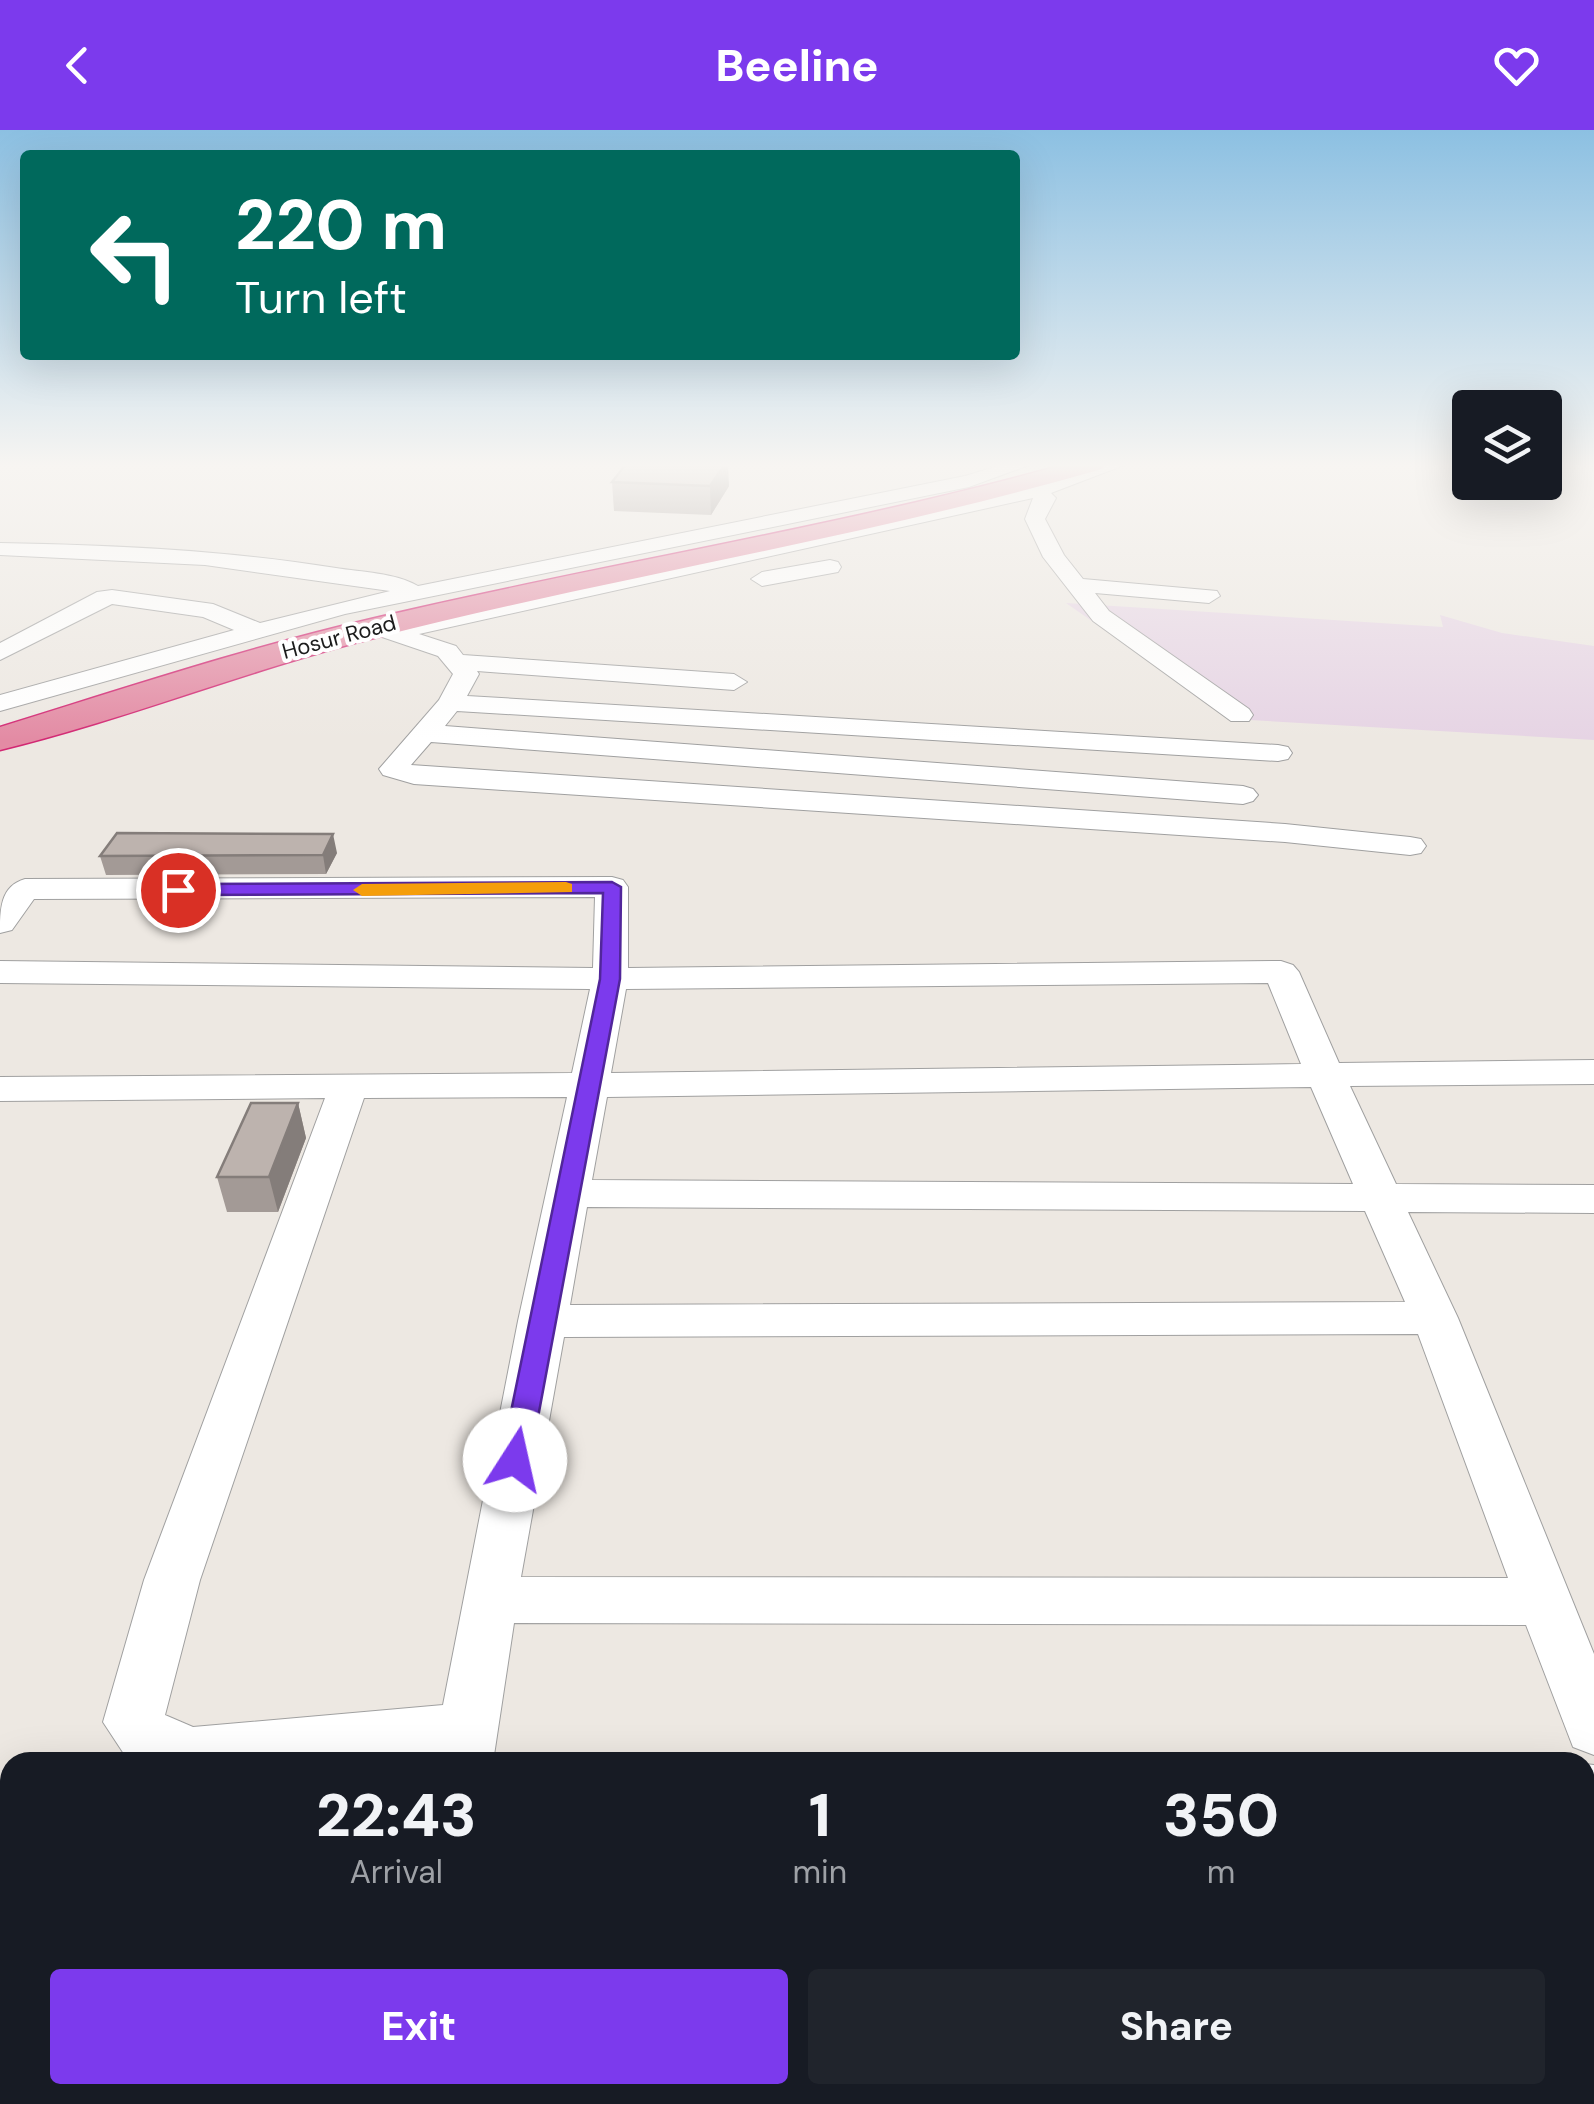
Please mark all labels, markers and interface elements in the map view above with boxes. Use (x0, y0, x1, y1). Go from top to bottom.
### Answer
text: Beeline (715, 36, 879, 95)
icon: back (50, 38, 105, 93)
icon: heart (1489, 38, 1544, 93)
text: 220 m (235, 180, 447, 271)
icon: left (70, 190, 200, 320)
text: Turn left (235, 268, 407, 327)
map controls (1452, 390, 1562, 500)
button: layers (1452, 390, 1562, 500)
street label: Hosur Road (279, 608, 399, 666)
pin (136, 848, 221, 933)
icon: arrive (151, 863, 206, 918)
position arrow (463, 1408, 567, 1512)
text: 22:43 (316, 1776, 476, 1855)
text: 1 (809, 1776, 831, 1855)
text: 350 (1163, 1776, 1279, 1855)
text: Arrival (350, 1851, 443, 1893)
text: min (792, 1851, 847, 1893)
text: m (1207, 1851, 1235, 1893)
button: Exit (50, 1969, 788, 2084)
button: Share (808, 1969, 1545, 2084)

